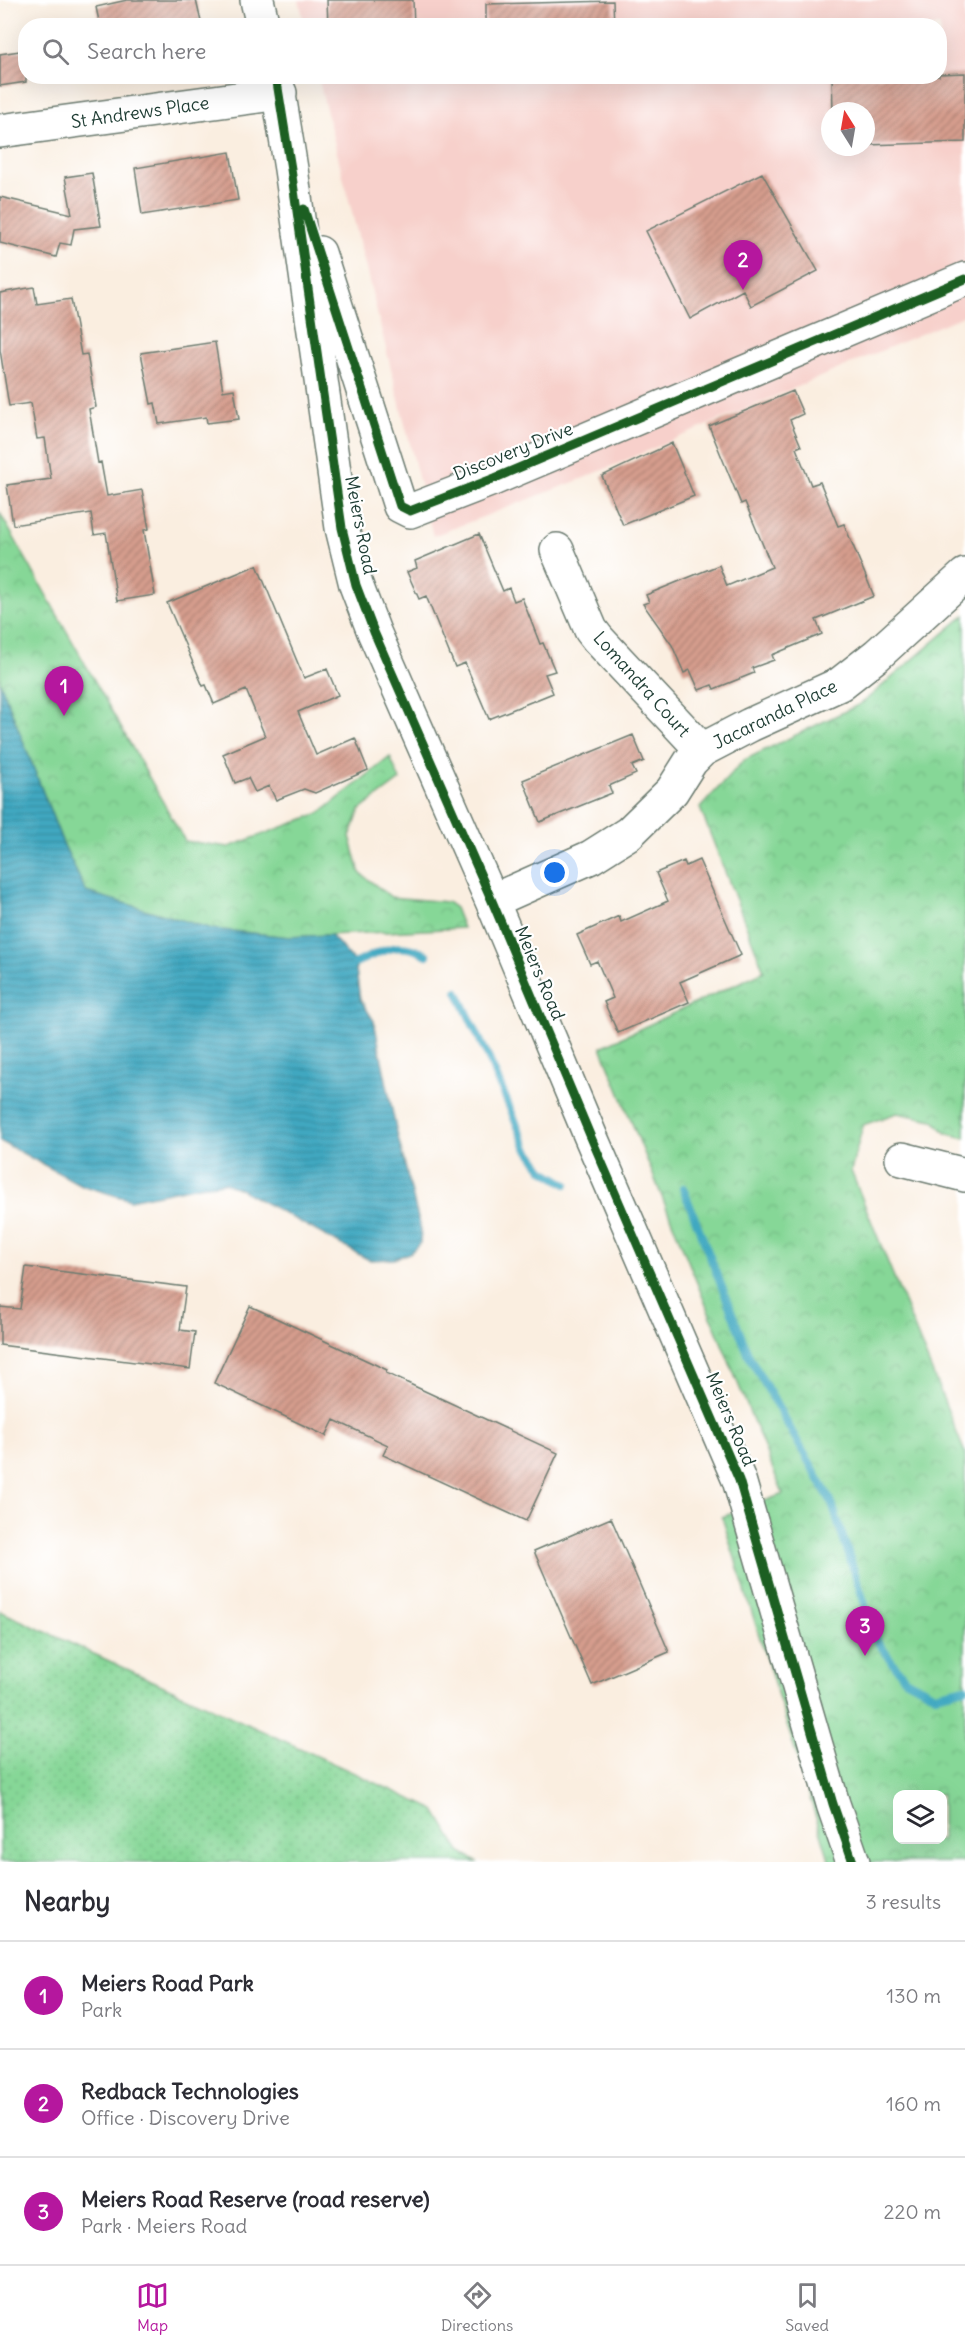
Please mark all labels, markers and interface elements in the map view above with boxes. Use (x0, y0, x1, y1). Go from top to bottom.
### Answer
search box (18, 18, 947, 84)
icon: search (39, 35, 72, 68)
text: Search here (87, 37, 206, 65)
street label: St Andrews Place (69, 91, 211, 133)
north arrow (821, 102, 875, 156)
pin: 2 (724, 240, 762, 290)
street label: Discovery Drive (450, 417, 576, 485)
street label: Meiers Road (340, 474, 382, 577)
street label: Lomandra Court (589, 626, 695, 742)
pin: 1 (44, 666, 84, 716)
street label: Jacaranda Place (709, 674, 841, 754)
your location (540, 858, 569, 887)
street label: Meiers Road (510, 923, 570, 1024)
street label: Meiers Road (701, 1369, 761, 1470)
pin: 3 (846, 1606, 884, 1656)
map controls (893, 1790, 947, 1844)
button: layers (893, 1790, 947, 1844)
text: Nearby (24, 1885, 110, 1918)
text: 3 results (865, 1889, 941, 1914)
text: Meiers Road Park (81, 1969, 254, 1997)
text: 1 (40, 1983, 47, 2008)
text: 130 m (886, 1983, 941, 2008)
text: Park (81, 1997, 122, 2022)
text: Redback Technologies (81, 2077, 299, 2105)
text: 2 (38, 2091, 49, 2116)
text: 160 m (886, 2091, 941, 2116)
text: Office · Discovery Drive (81, 2105, 290, 2130)
text: Meiers Road Reserve (road reserve) (81, 2185, 430, 2213)
text: 3 (38, 2199, 49, 2224)
text: 220 m (884, 2199, 941, 2224)
text: Park · Meiers Road (81, 2213, 247, 2238)
tab: Map (136, 2279, 169, 2335)
tab: Directions (441, 2279, 513, 2335)
tab: Saved (785, 2279, 829, 2335)

